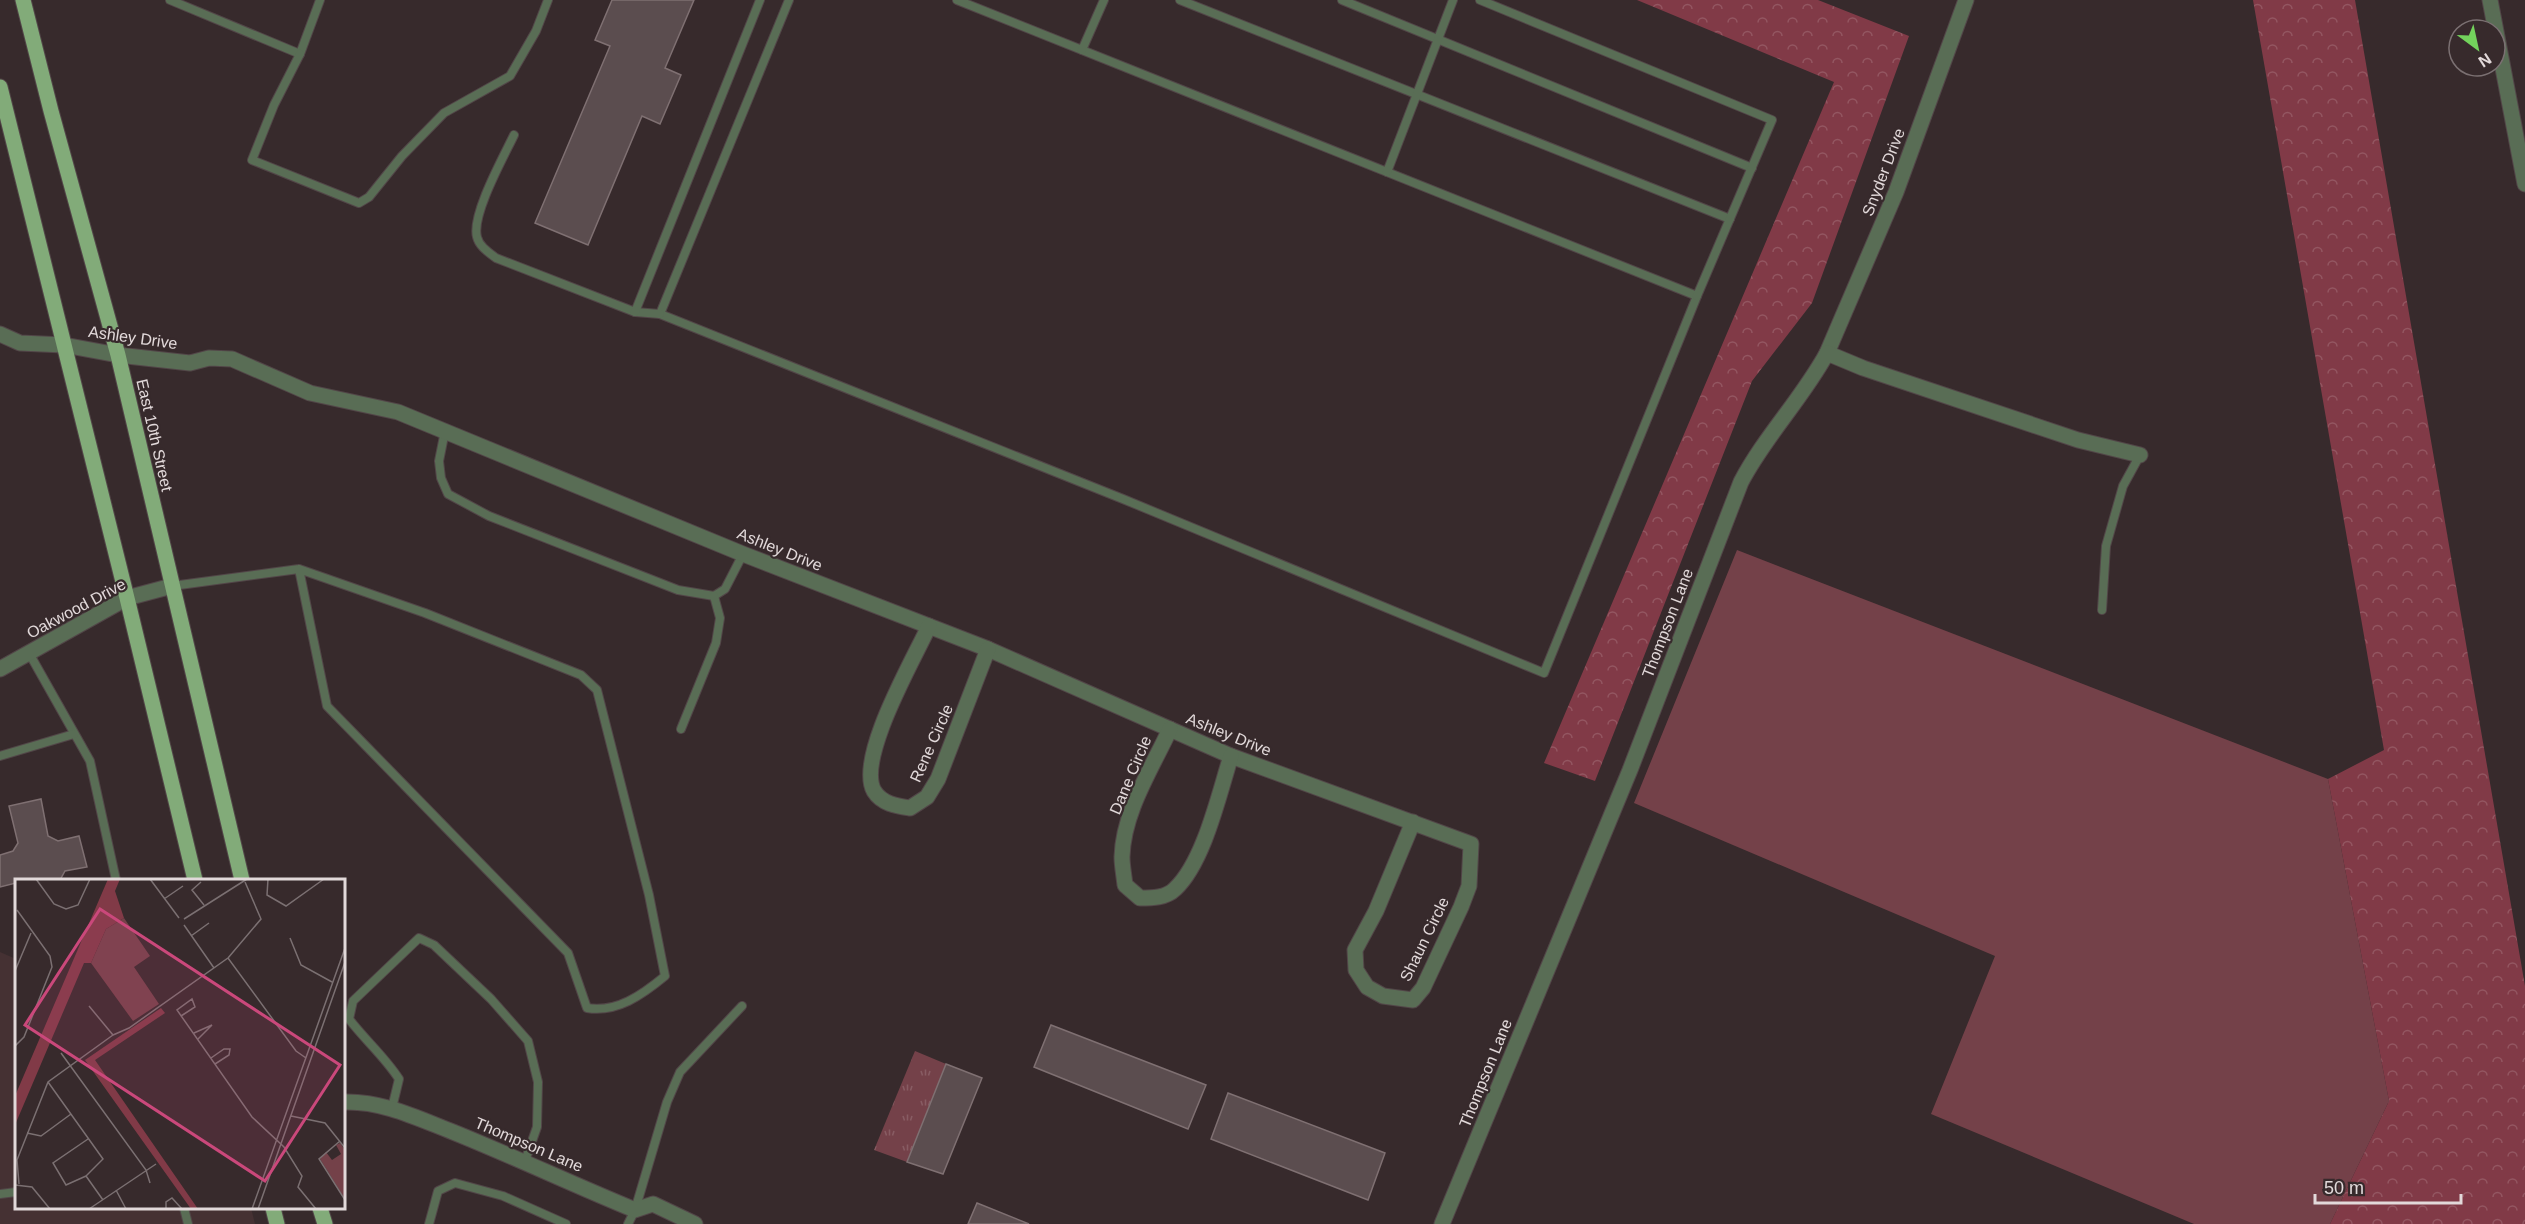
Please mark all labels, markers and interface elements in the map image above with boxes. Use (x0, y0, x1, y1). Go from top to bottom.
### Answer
north arrow (2447, 18, 2507, 78)
text: N (2475, 50, 2494, 70)
street label: Snyder Drive (1859, 126, 1908, 218)
street label: Ashley Drive (87, 323, 179, 352)
street label: East 10th Street (133, 377, 176, 493)
street label: Ashley Drive (735, 525, 825, 574)
street label: Thompson Lane (1639, 566, 1696, 680)
street label: Oakwood Drive (24, 575, 129, 642)
street label: Rene Circle (907, 701, 956, 785)
street label: Ashley Drive (1184, 710, 1274, 759)
street label: Dane Circle (1106, 733, 1155, 817)
inset map (15, 879, 345, 1209)
street label: Shaun Circle (1397, 894, 1452, 984)
street label: Thompson Lane (1456, 1016, 1515, 1130)
street label: Thompson Lane (472, 1114, 585, 1175)
scale bar (2315, 1167, 2460, 1205)
text: 50 m (2324, 1178, 2364, 1198)

